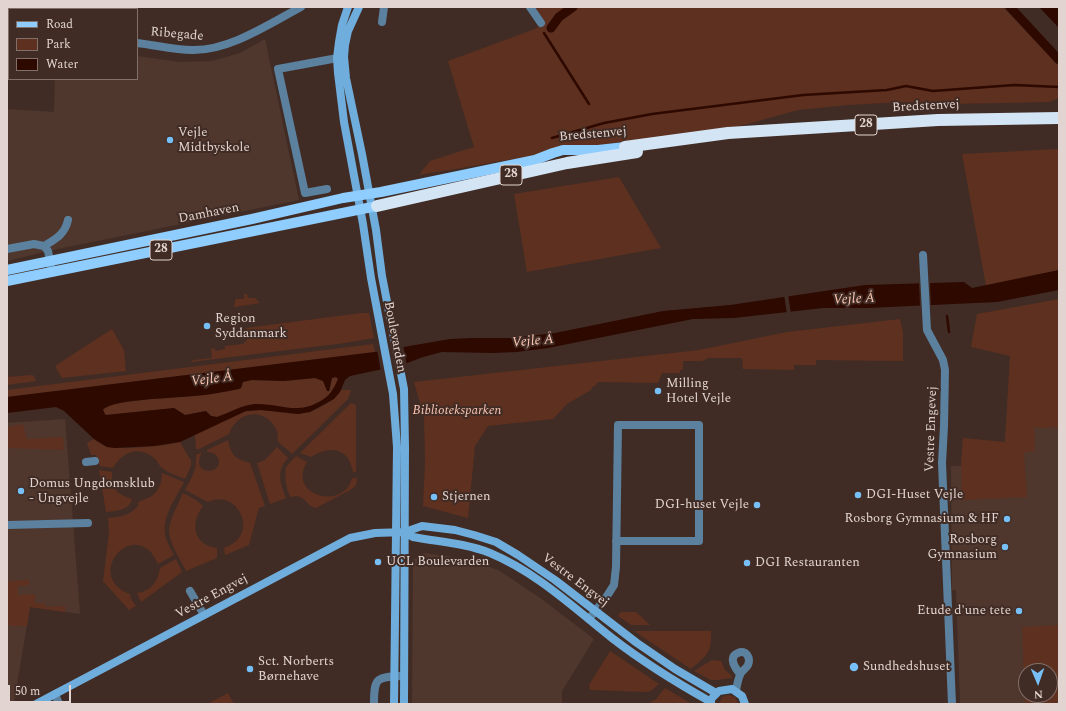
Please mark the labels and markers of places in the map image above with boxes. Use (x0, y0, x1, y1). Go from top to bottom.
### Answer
place label: Vejle Midtbyskole (178, 125, 250, 156)
marker: Vejle Midtbyskole (165, 135, 175, 145)
place label: Region Syddanmark (215, 311, 287, 342)
marker: Region Syddanmark (202, 321, 212, 331)
place label: Milling Hotel Vejle (666, 376, 731, 407)
marker: Milling Hotel Vejle (653, 386, 663, 396)
place label: Domus Ungdomsklub - Ungvejle (29, 476, 155, 507)
marker: Domus Ungdomsklub - Ungvejle (16, 486, 26, 496)
place label: DGI-Huset Vejle (866, 487, 963, 503)
place label: Stjernen (442, 489, 491, 505)
marker: DGI-Huset Vejle (853, 490, 863, 500)
marker: Stjernen (429, 492, 439, 502)
place label: DGI-huset Vejle (655, 497, 749, 513)
marker: DGI-huset Vejle (752, 500, 762, 510)
place label: Rosborg Gymnasium & HF (845, 511, 999, 527)
marker: Rosborg Gymnasium & HF (1002, 514, 1012, 524)
place label: Rosborg Gymnasium (928, 532, 997, 563)
marker: Rosborg Gymnasium (1000, 542, 1010, 552)
place label: UCL Boulevarden (386, 554, 489, 570)
place label: DGI Restauranten (755, 555, 860, 571)
marker: UCL Boulevarden (373, 557, 383, 567)
marker: DGI Restauranten (742, 558, 752, 568)
place label: Etude d'une tete (917, 603, 1011, 619)
marker: Etude d'une tete (1014, 606, 1024, 616)
place label: Sct. Norberts Børnehave (258, 654, 334, 685)
place label: Sundhedshuset (863, 659, 950, 675)
marker: Sundhedshuset (848, 661, 860, 673)
marker: Sct. Norberts Børnehave (245, 664, 255, 674)

